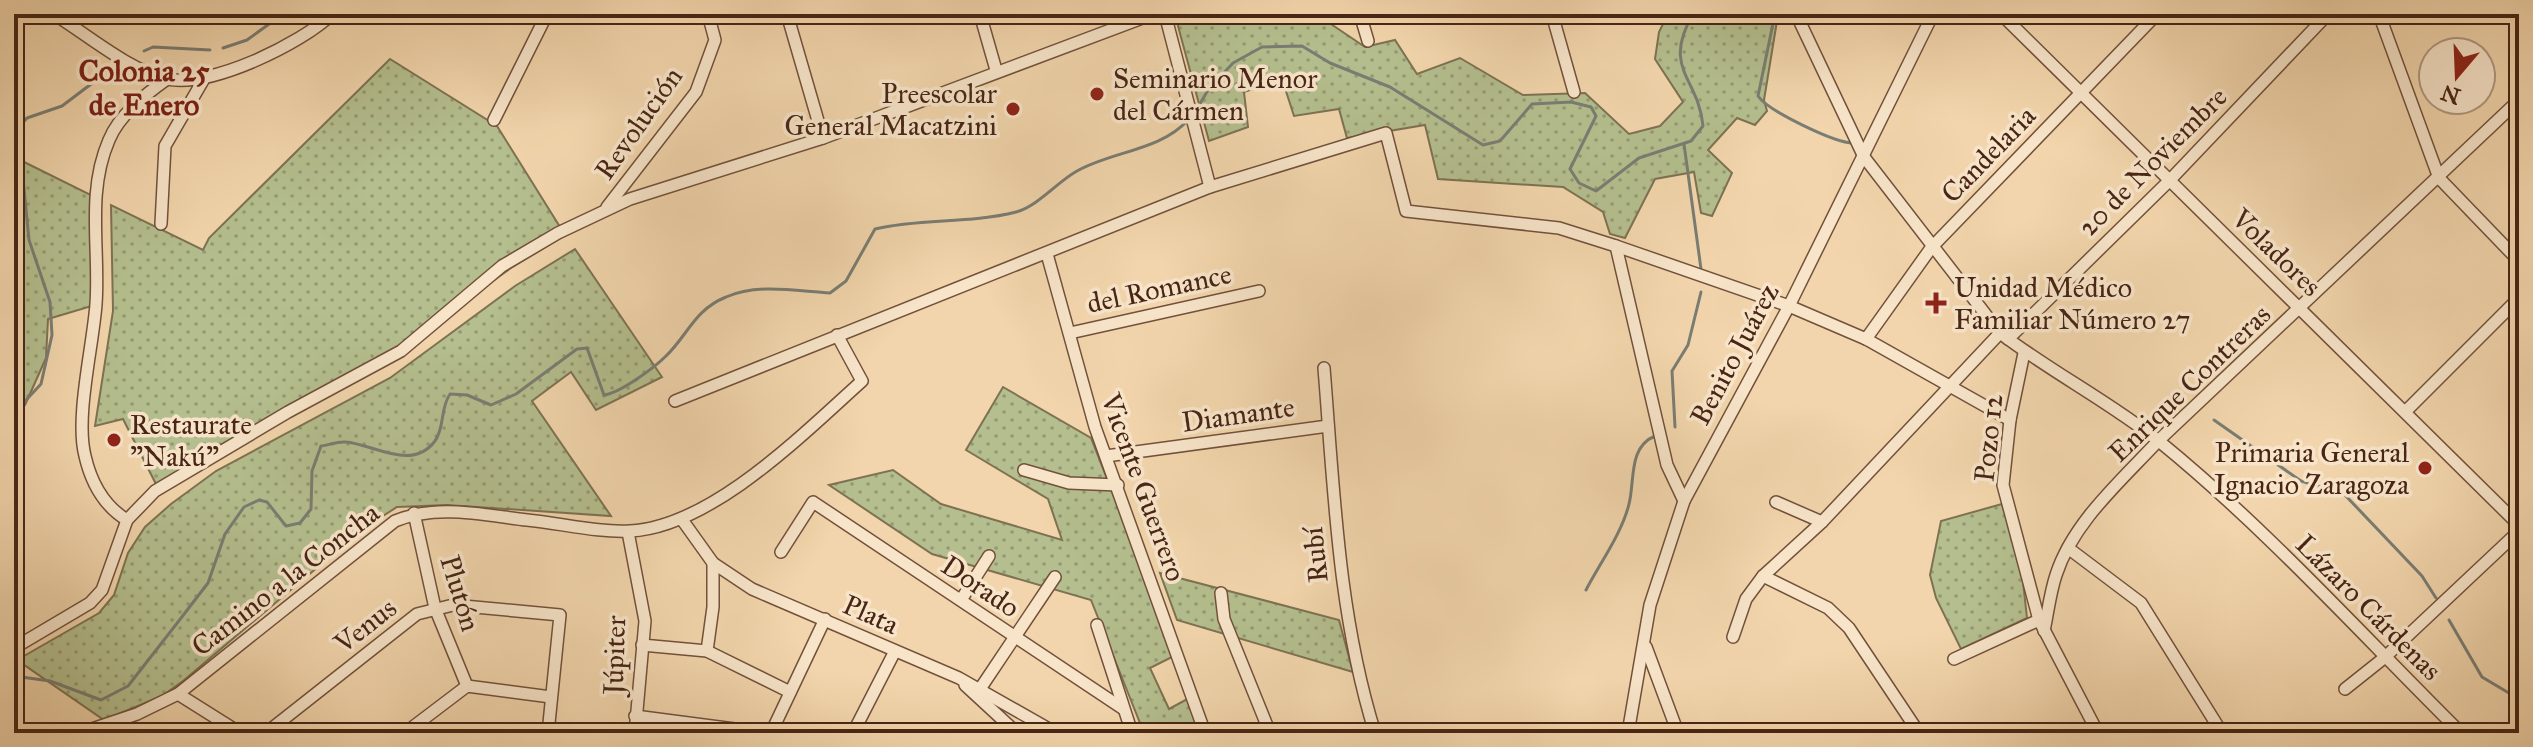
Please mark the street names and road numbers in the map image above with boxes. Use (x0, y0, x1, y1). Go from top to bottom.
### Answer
street label: Revolución (587, 60, 690, 186)
street label: 20 de Noviembre (2070, 79, 2234, 243)
street label: Candelaria (1934, 98, 2043, 210)
street label: Voladores (2224, 200, 2329, 304)
street label: del Romance (1084, 256, 1235, 321)
street label: Benito Juárez (1682, 277, 1786, 431)
street label: Enrique Contreras (2101, 297, 2278, 470)
street label: Vicente Guerrero (1093, 388, 1194, 586)
street label: Diamante (1179, 389, 1297, 440)
street label: Pozo 12 (1967, 392, 2011, 484)
street label: Camino a la Concha (184, 495, 386, 664)
street label: Rubí (1295, 524, 1336, 584)
street label: Lázaro Cárdenas (2288, 527, 2449, 688)
street label: Dorado (935, 548, 1027, 625)
street label: Plutón (432, 551, 489, 635)
street label: Plata (838, 587, 904, 642)
street label: Venus (326, 590, 403, 661)
street label: Júpiter (596, 614, 633, 698)

